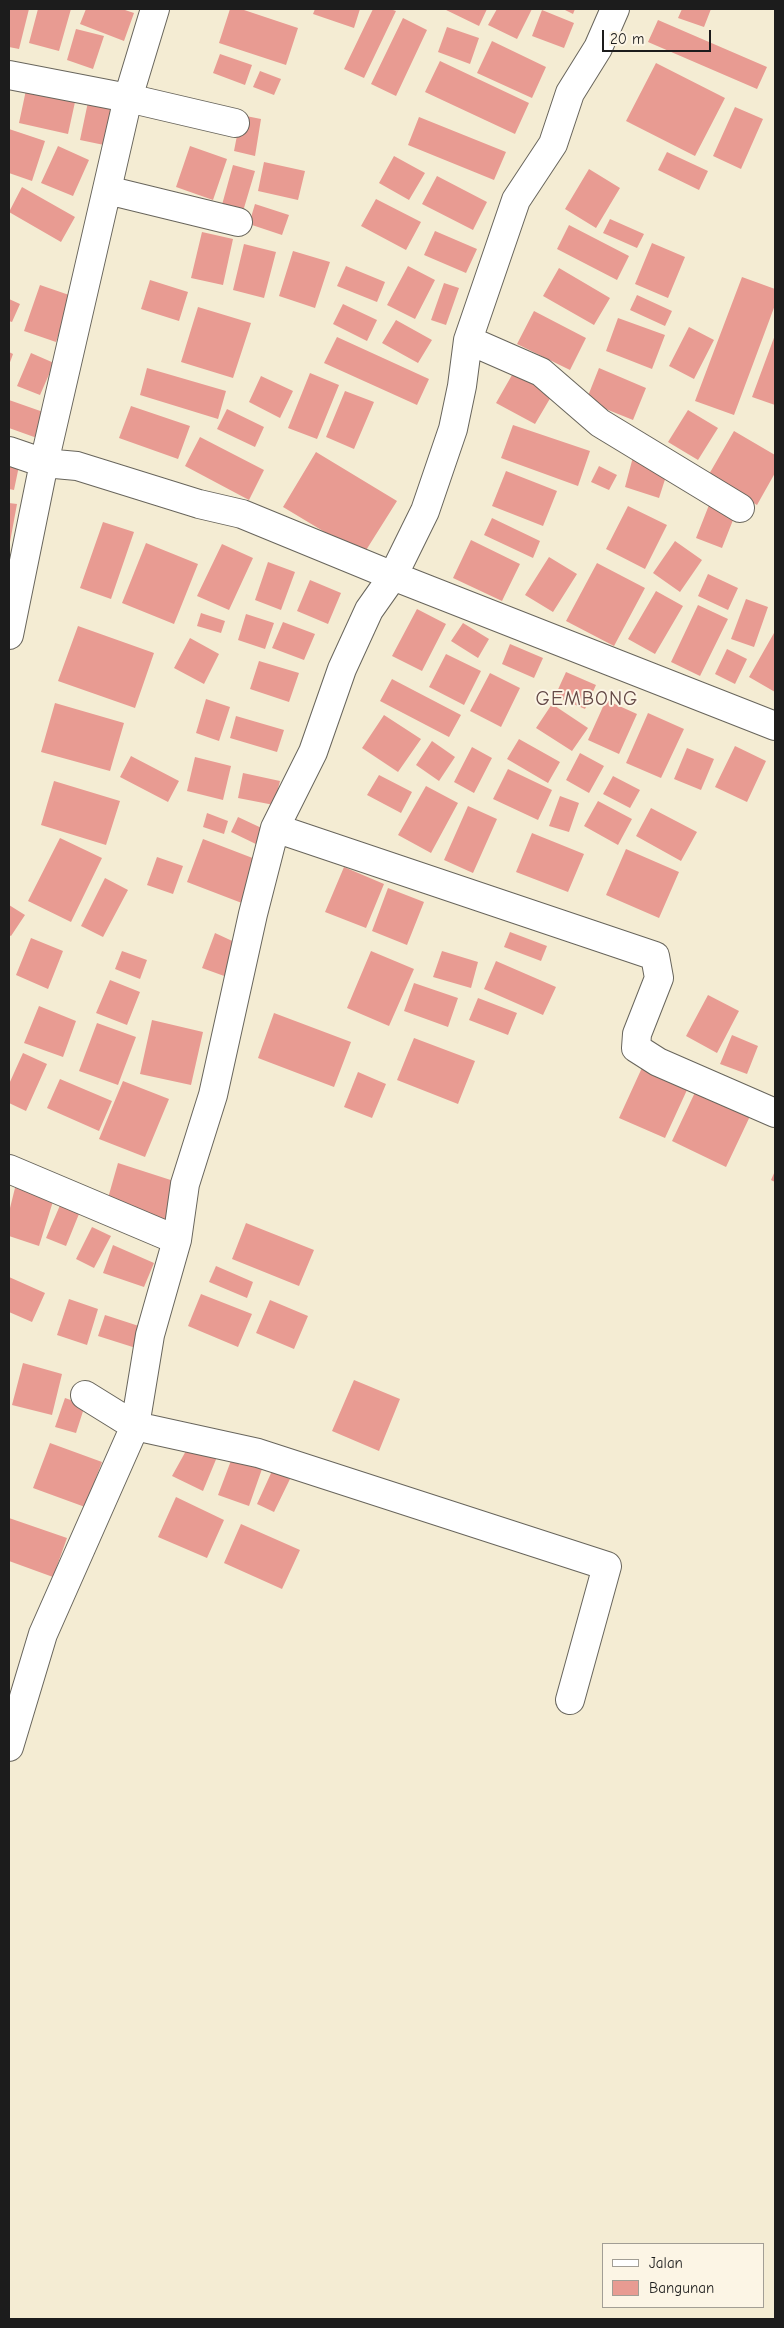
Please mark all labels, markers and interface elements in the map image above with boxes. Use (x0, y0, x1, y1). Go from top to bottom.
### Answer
scale bar (604, 20, 713, 52)
text: 20 m (610, 30, 644, 48)
district label: GEMBONG (535, 687, 639, 711)
legend (602, 2243, 764, 2308)
text: Jalan (649, 2254, 683, 2272)
text: Bangunan (649, 2279, 714, 2297)

